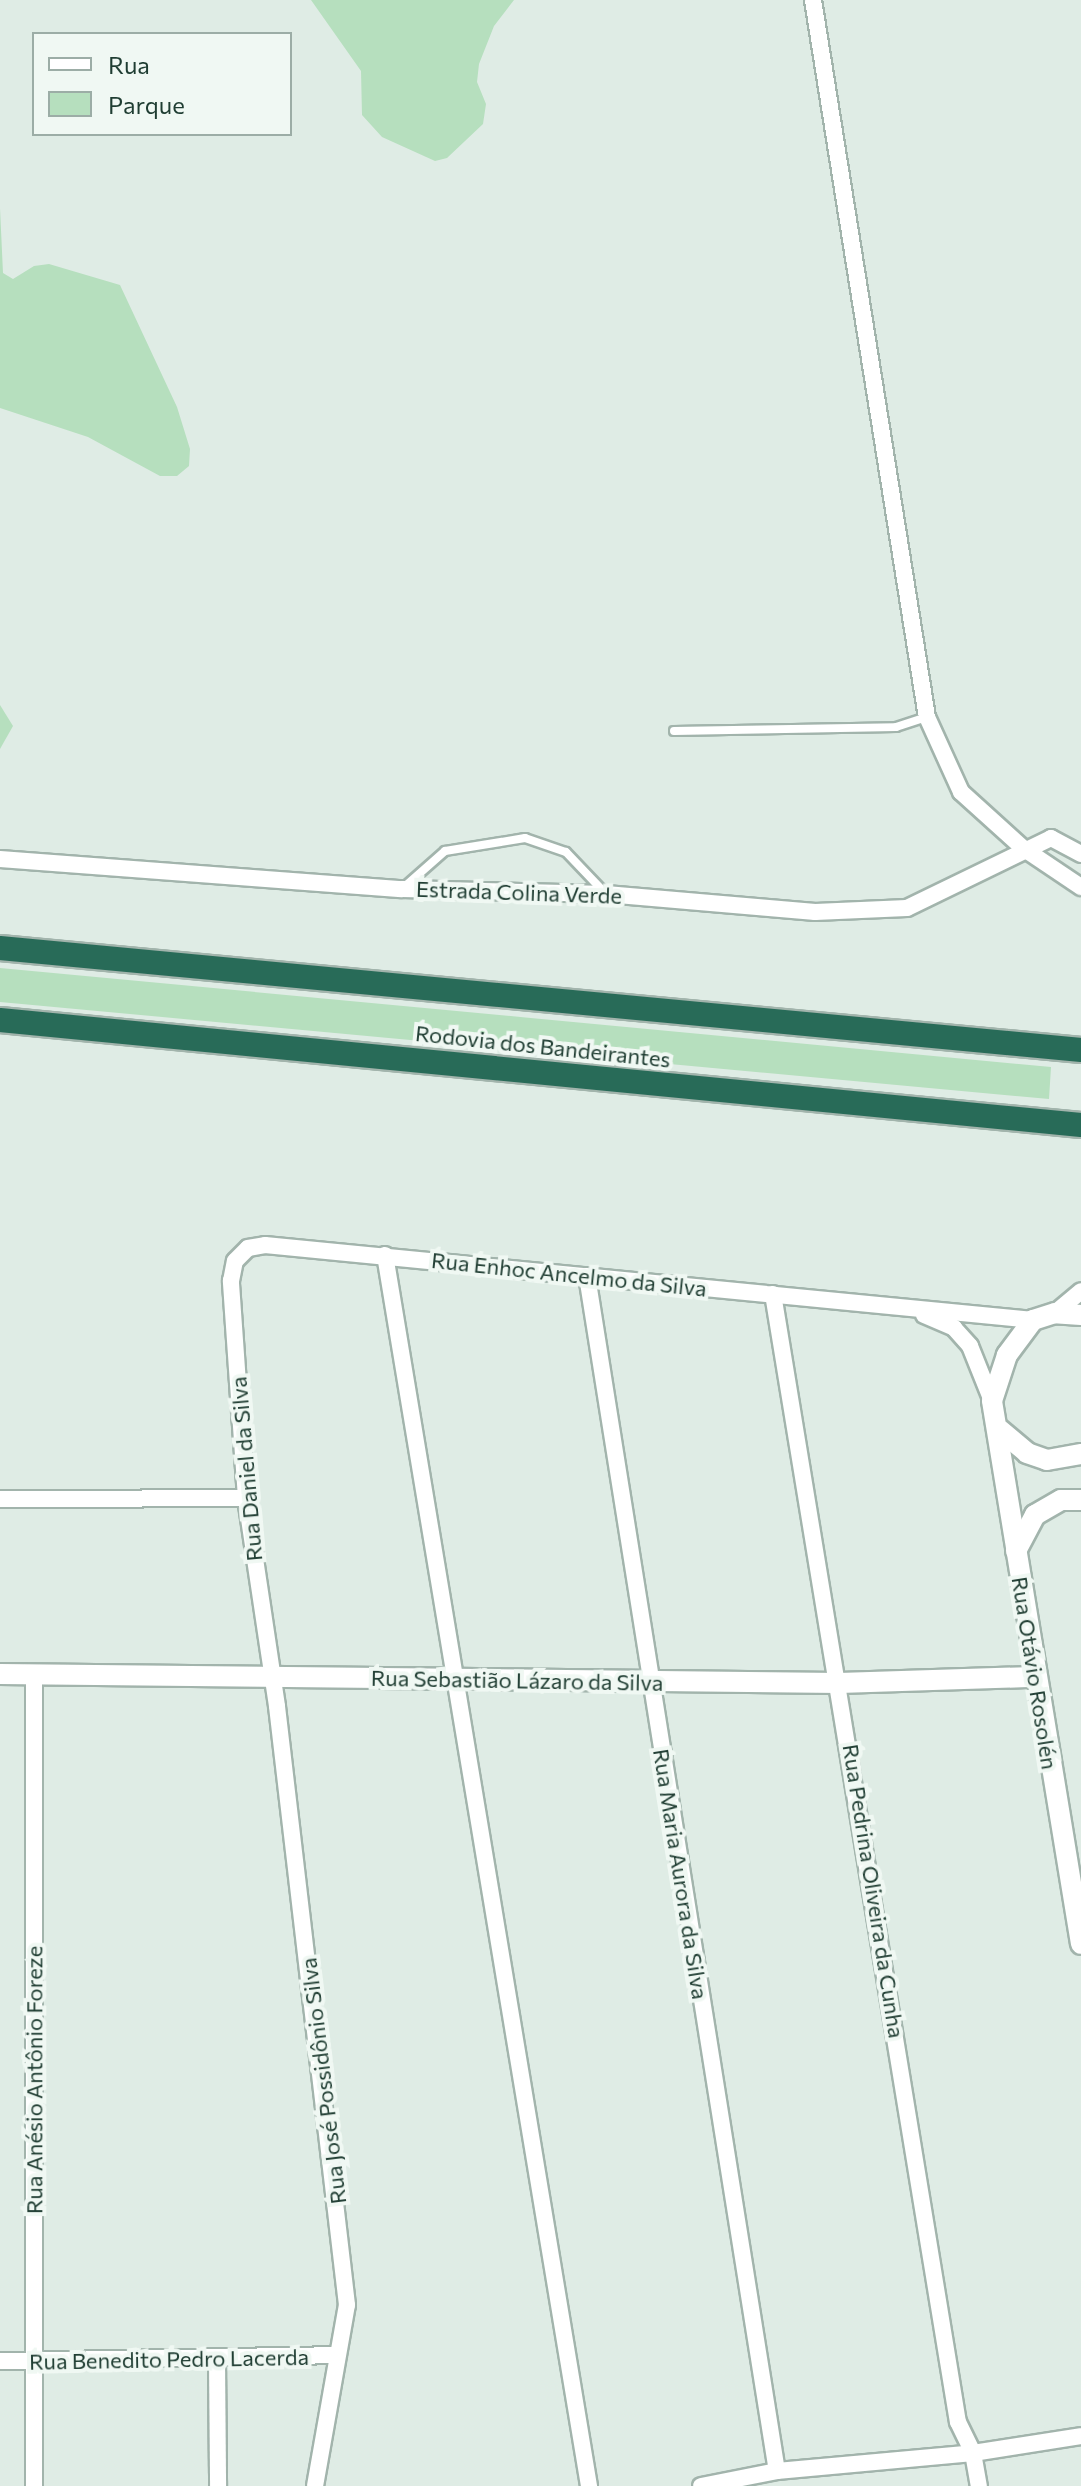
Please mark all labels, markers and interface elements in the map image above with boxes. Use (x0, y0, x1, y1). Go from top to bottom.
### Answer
legend (32, 32, 292, 136)
text: Rua (108, 50, 150, 79)
text: Parque (108, 90, 185, 119)
street label: Estrada Colina Verde (416, 875, 622, 909)
street label: Rodovia dos Bandeirantes (414, 1019, 672, 1073)
street label: Rua Enhoc Ancelmo da Silva (430, 1246, 708, 1302)
street label: Rua Daniel da Silva (225, 1376, 267, 1562)
street label: Rua Otávio Rosolén (1007, 1575, 1063, 1771)
street label: Rua Sebastião Lázaro da Silva (371, 1664, 663, 1696)
street label: Rua Pedrina Oliveira da Cunha (838, 1742, 910, 2040)
street label: Rua Maria Aurora da Silva (648, 1747, 714, 2001)
street label: Rua Anésio Antônio Foreze (21, 1946, 47, 2214)
street label: Rua José Possidônio Silva (295, 1956, 351, 2206)
street label: Rua Benedito Pedro Lacerda (29, 2343, 309, 2375)

